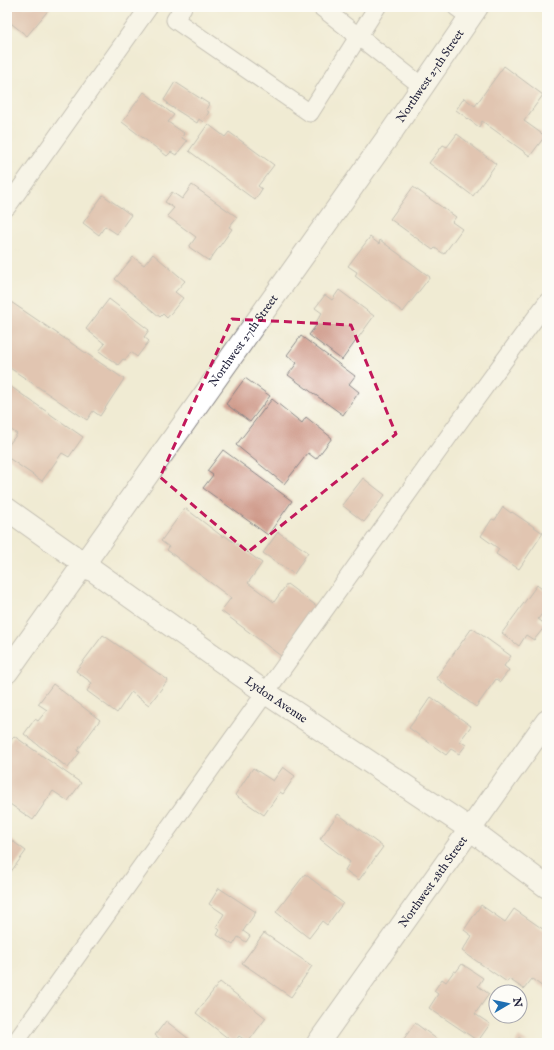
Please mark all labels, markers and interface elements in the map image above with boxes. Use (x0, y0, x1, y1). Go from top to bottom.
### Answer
street label: Northwest 27th Street (393, 27, 467, 126)
street label: Northwest 27th Street (206, 292, 281, 390)
street label: Lydon Avenue (242, 673, 311, 727)
street label: Northwest 28th Street (395, 833, 471, 931)
north arrow (488, 984, 528, 1024)
text: N (509, 996, 525, 1009)

